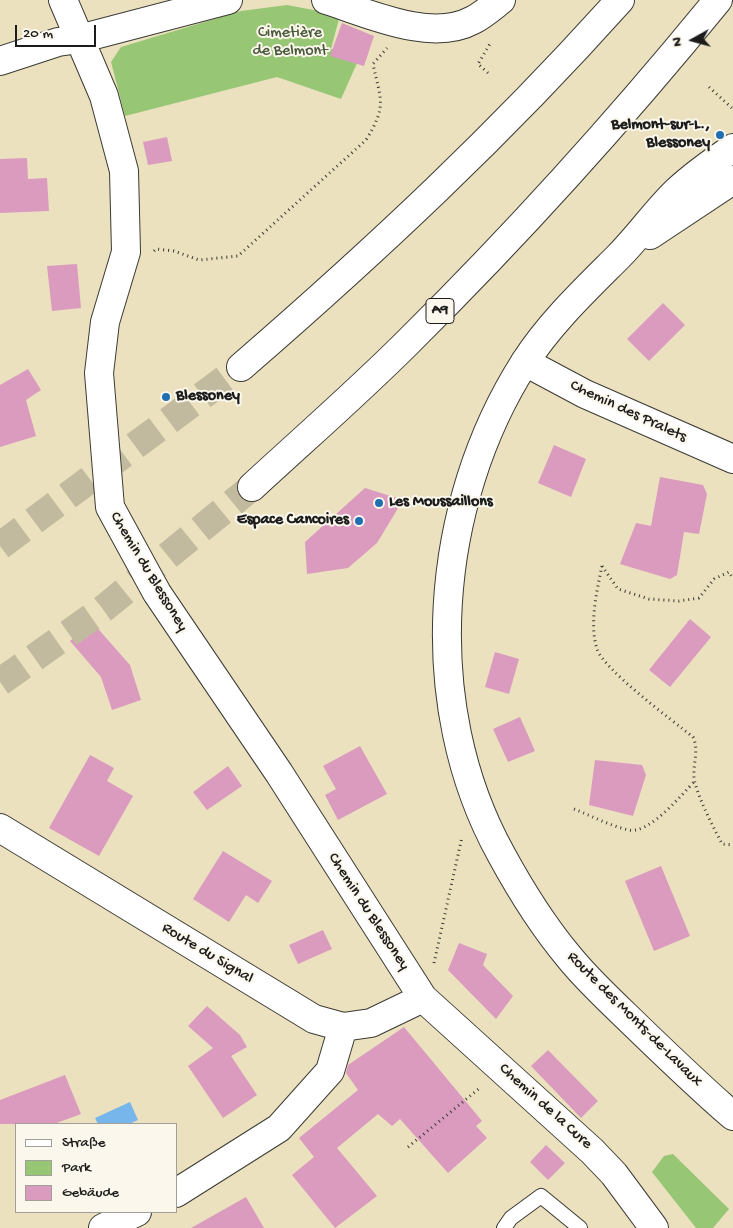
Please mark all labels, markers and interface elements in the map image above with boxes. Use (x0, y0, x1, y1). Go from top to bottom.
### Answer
scale bar (18, 15, 99, 47)
north arrow (668, 15, 718, 65)
park label: Cimetière de Belmont (252, 24, 328, 62)
text: 20 m (23, 25, 53, 43)
text: N (669, 36, 687, 47)
place label: Belmont-sur-L., Blessoney (611, 116, 710, 154)
marker: Belmont-sur-L., Blessoney (714, 129, 726, 141)
road number: A9 (426, 298, 454, 324)
street label: Chemin des Pralets (567, 377, 689, 447)
place label: Blessoney (176, 387, 240, 407)
marker: Blessoney (160, 391, 172, 403)
place label: Les Moussaillons (389, 493, 493, 513)
marker: Les Moussaillons (373, 497, 385, 509)
street label: Chemin du Blessoney (105, 509, 191, 635)
place label: Espace Cancoires (237, 511, 349, 531)
marker: Espace Cancoires (353, 515, 365, 527)
street label: Chemin du Blessoney (323, 850, 413, 974)
street label: Route du Signal (158, 919, 256, 989)
street label: Route des Monts-de-Lavaux (562, 948, 706, 1092)
street label: Chemin de la Cure (494, 1060, 596, 1154)
legend (15, 1123, 178, 1213)
text: Straße (62, 1134, 106, 1152)
text: Park (62, 1159, 91, 1177)
text: Gebäude (62, 1184, 119, 1202)

